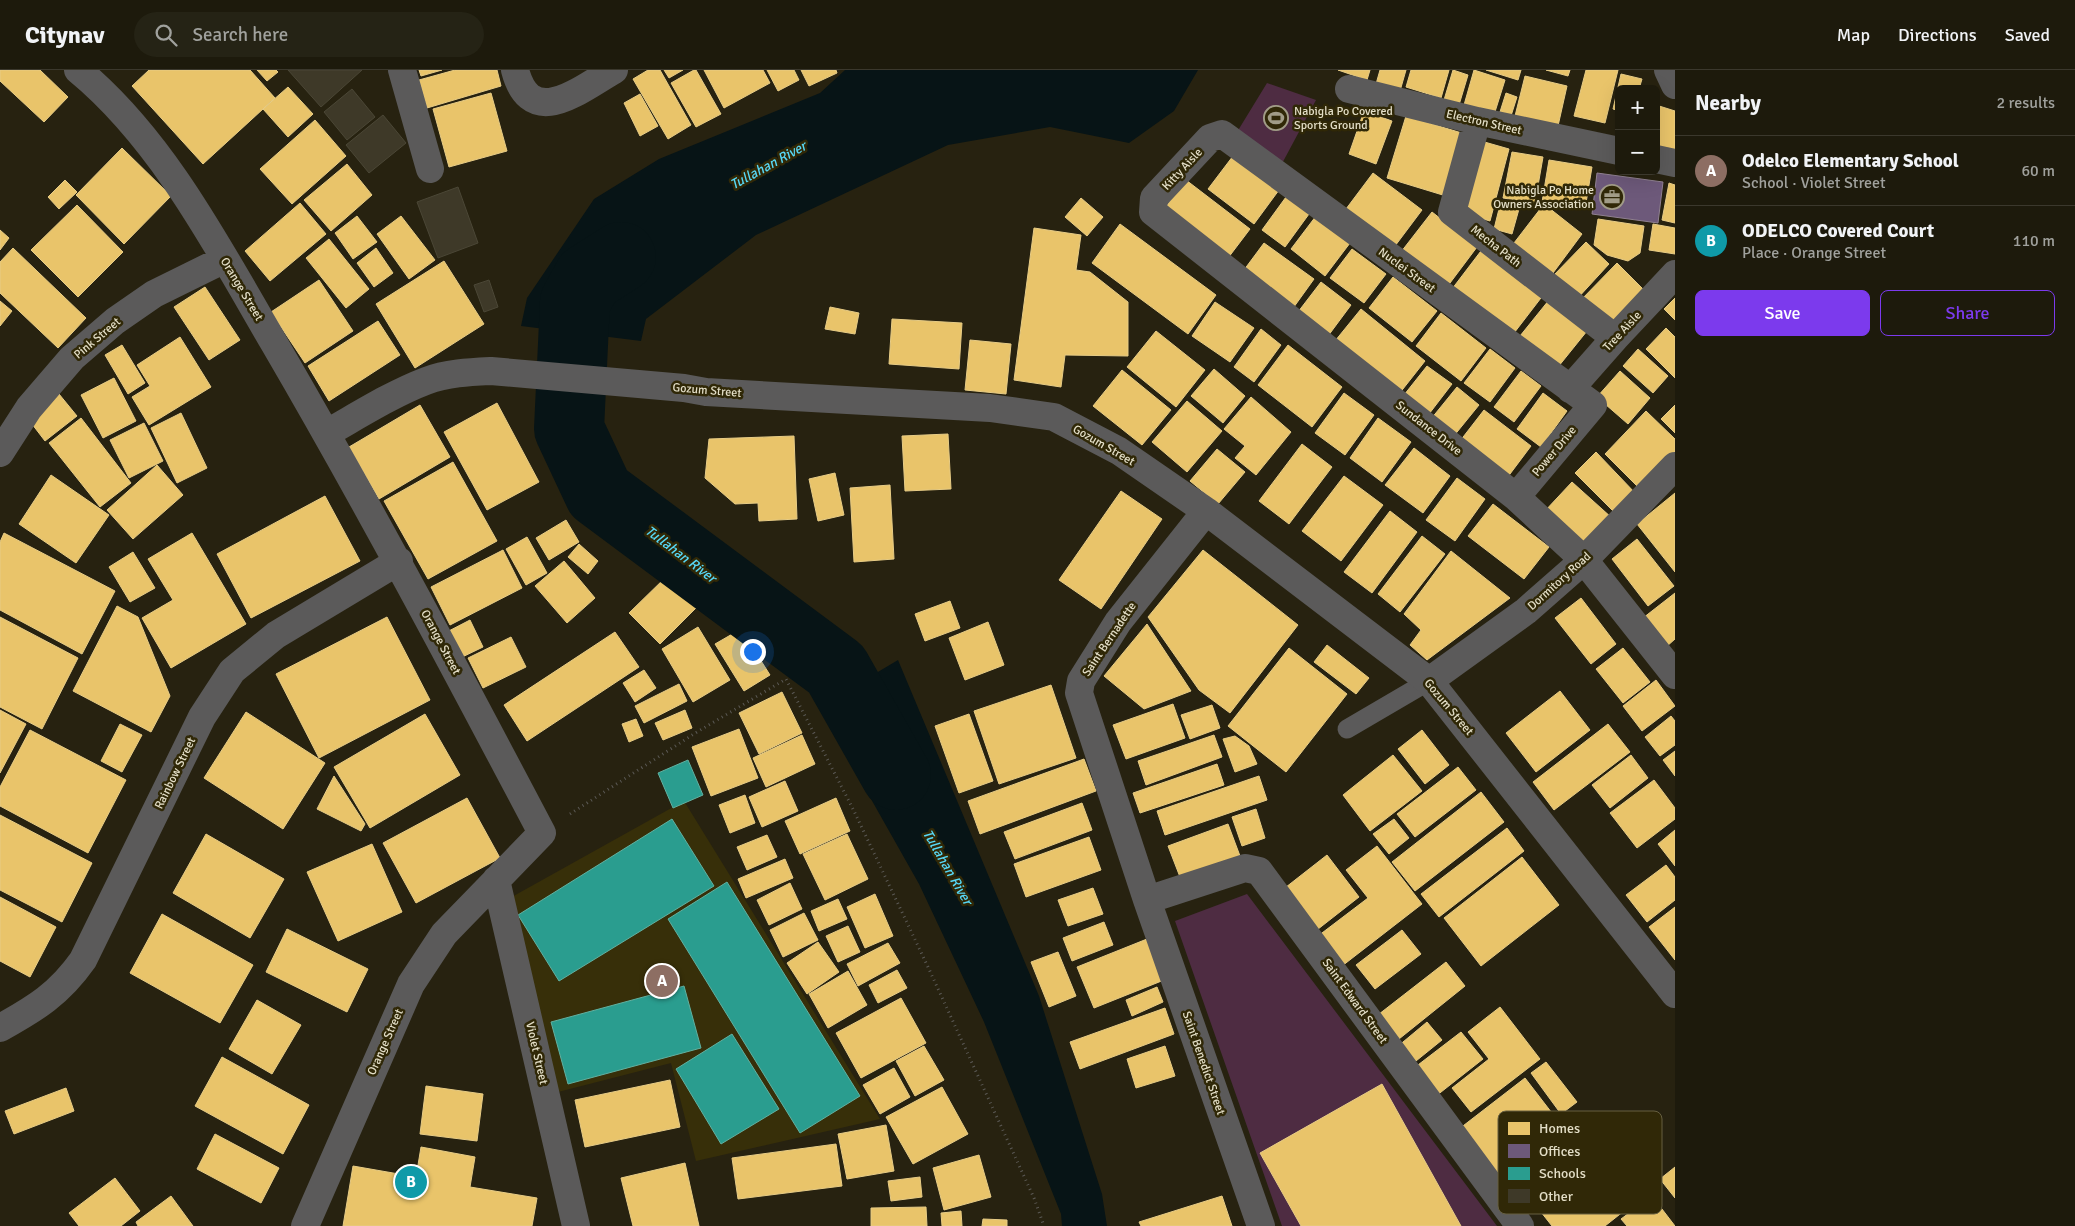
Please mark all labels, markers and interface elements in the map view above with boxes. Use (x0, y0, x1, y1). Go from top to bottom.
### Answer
search box (134, 12, 484, 57)
text: Citynav (25, 20, 104, 50)
icon: search (152, 21, 180, 49)
text: Search here (192, 23, 288, 47)
text: Map (1837, 24, 1870, 46)
text: Directions (1898, 24, 1977, 46)
text: Saved (2005, 24, 2050, 46)
map controls (1615, 85, 1660, 175)
button: + (1615, 85, 1660, 130)
text: Nearby (1695, 90, 1761, 116)
text: 2 results (1996, 93, 2055, 113)
place label: Nabigla Po Covered Sports Ground (1294, 104, 1393, 133)
sports icon: Nabigla Po Covered Sports Ground (1263, 105, 1289, 131)
street label: Electron Street (1445, 107, 1523, 138)
button: − (1615, 130, 1660, 175)
water label: Tullahan River (727, 137, 811, 193)
street label: Kitty Aisle (1159, 145, 1206, 194)
text: Odelco Elementary School (1742, 149, 1959, 173)
text: A (1706, 161, 1716, 181)
text: 60 m (2021, 161, 2055, 181)
text: School · Violet Street (1742, 173, 1886, 193)
place label: Nabigla Po Home Owners Association (1493, 183, 1594, 212)
office icon: Nabigla Po Home Owners Association (1599, 184, 1625, 210)
text: ODELCO Covered Court (1742, 219, 1934, 243)
street label: Mecha Path (1467, 222, 1524, 271)
text: B (1706, 231, 1716, 251)
text: 110 m (2013, 231, 2055, 251)
text: Place · Orange Street (1742, 243, 1886, 263)
street label: Nuclei Street (1375, 245, 1438, 296)
street label: Orange Street (217, 255, 266, 324)
button: Save (1695, 290, 1870, 336)
button: Share (1880, 290, 2055, 336)
street label: Tree Aisle (1600, 308, 1645, 355)
street label: Pink Street (71, 314, 124, 362)
street label: Gozum Street (672, 380, 742, 401)
street label: Sundance Drive (1393, 398, 1465, 459)
street label: Gozum Street (1070, 422, 1137, 469)
street label: Power Drive (1529, 423, 1580, 480)
water label: Tullahan River (642, 522, 721, 588)
street label: Dormitory Road (1525, 549, 1594, 614)
street label: Saint Bernadette (1079, 599, 1140, 679)
street label: Orange Street (417, 607, 464, 677)
your location (740, 639, 766, 665)
street label: Gozum Street (1421, 676, 1477, 739)
street label: Rainbow Street (152, 735, 199, 812)
water label: Tullahan River (919, 826, 977, 910)
street label: Saint Edward Street (1319, 956, 1391, 1047)
pin: A (646, 962, 678, 1000)
street label: Orange Street (364, 1007, 407, 1078)
street label: Saint Benedict Street (1179, 1009, 1228, 1117)
street label: Violet Street (522, 1020, 551, 1086)
legend (1498, 1111, 1662, 1214)
text: Homes (1539, 1120, 1580, 1137)
text: Offices (1539, 1143, 1580, 1160)
pin: B (395, 1163, 427, 1201)
text: Schools (1539, 1165, 1586, 1182)
text: Other (1539, 1188, 1574, 1205)

